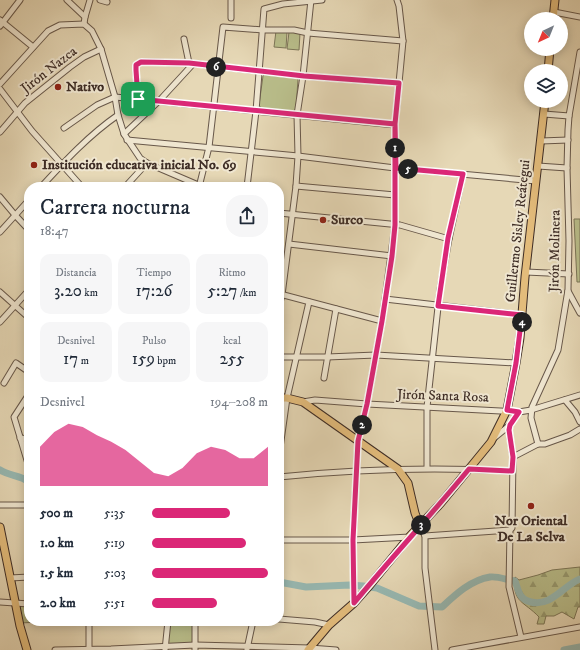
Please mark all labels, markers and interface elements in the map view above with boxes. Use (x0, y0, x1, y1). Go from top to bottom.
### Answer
north arrow (524, 12, 568, 56)
map controls (524, 12, 568, 108)
street label: Jirón Nazca (16, 42, 81, 99)
pin: 6 (206, 57, 226, 77)
text: 6 (213, 60, 219, 74)
button: layers (524, 64, 568, 108)
place label: Nativo (66, 78, 104, 96)
marker: Nativo (53, 82, 63, 92)
pin (121, 82, 155, 116)
icon: arrive (127, 88, 149, 110)
pin: 1 (385, 138, 405, 158)
text: 1 (393, 141, 397, 155)
place label: Institución educativa inicial No. 69 (42, 156, 236, 174)
street label: Guillermo Sisley Reátegui (502, 158, 534, 303)
pin: 5 (398, 159, 418, 179)
marker: Institución educativa inicial No. 69 (29, 160, 39, 170)
text: 5 (405, 162, 411, 176)
text: Carrera nocturna (40, 194, 190, 221)
button: share (226, 195, 268, 237)
street label: Jirón Molinera (545, 209, 565, 294)
place label: Surco (331, 211, 363, 229)
marker: Surco (318, 215, 328, 225)
text: 18:47 (40, 223, 69, 239)
text: Distancia (56, 266, 96, 280)
text: Tiempo (137, 266, 171, 280)
text: Ritmo (218, 266, 246, 280)
text: 3.20 (54, 280, 82, 302)
text: 17:26 (136, 280, 172, 302)
text: 5:27 (208, 280, 237, 302)
text: km (82, 286, 98, 300)
text: /km (237, 286, 256, 300)
pin: 4 (512, 312, 532, 332)
text: 4 (519, 315, 525, 329)
text: Desnivel (57, 334, 95, 348)
text: Pulso (142, 334, 166, 348)
text: kcal (223, 334, 241, 348)
text: 17 (63, 348, 78, 370)
text: 159 (132, 348, 155, 370)
text: 255 (219, 348, 245, 370)
text: m (78, 354, 89, 368)
text: bpm (155, 354, 176, 368)
street label: Jirón Santa Rosa (395, 385, 489, 407)
text: Desnivel (40, 394, 85, 410)
text: 194–208 m (210, 394, 268, 410)
pin: 2 (352, 415, 372, 435)
text: 2 (359, 418, 365, 432)
marker: Nor Oriental De La Selva (526, 501, 536, 511)
text: 500 m (40, 505, 73, 521)
text: 5:35 (104, 505, 125, 521)
place label: Nor Oriental De La Selva (495, 512, 568, 546)
pin: 3 (411, 515, 431, 535)
text: 3 (419, 518, 423, 532)
text: 1.0 km (40, 535, 74, 551)
text: 5:19 (104, 535, 125, 551)
text: 1.5 km (40, 565, 73, 581)
text: 5:03 (104, 565, 126, 581)
text: 2.0 km (40, 595, 76, 611)
text: 5:51 (104, 595, 125, 611)

